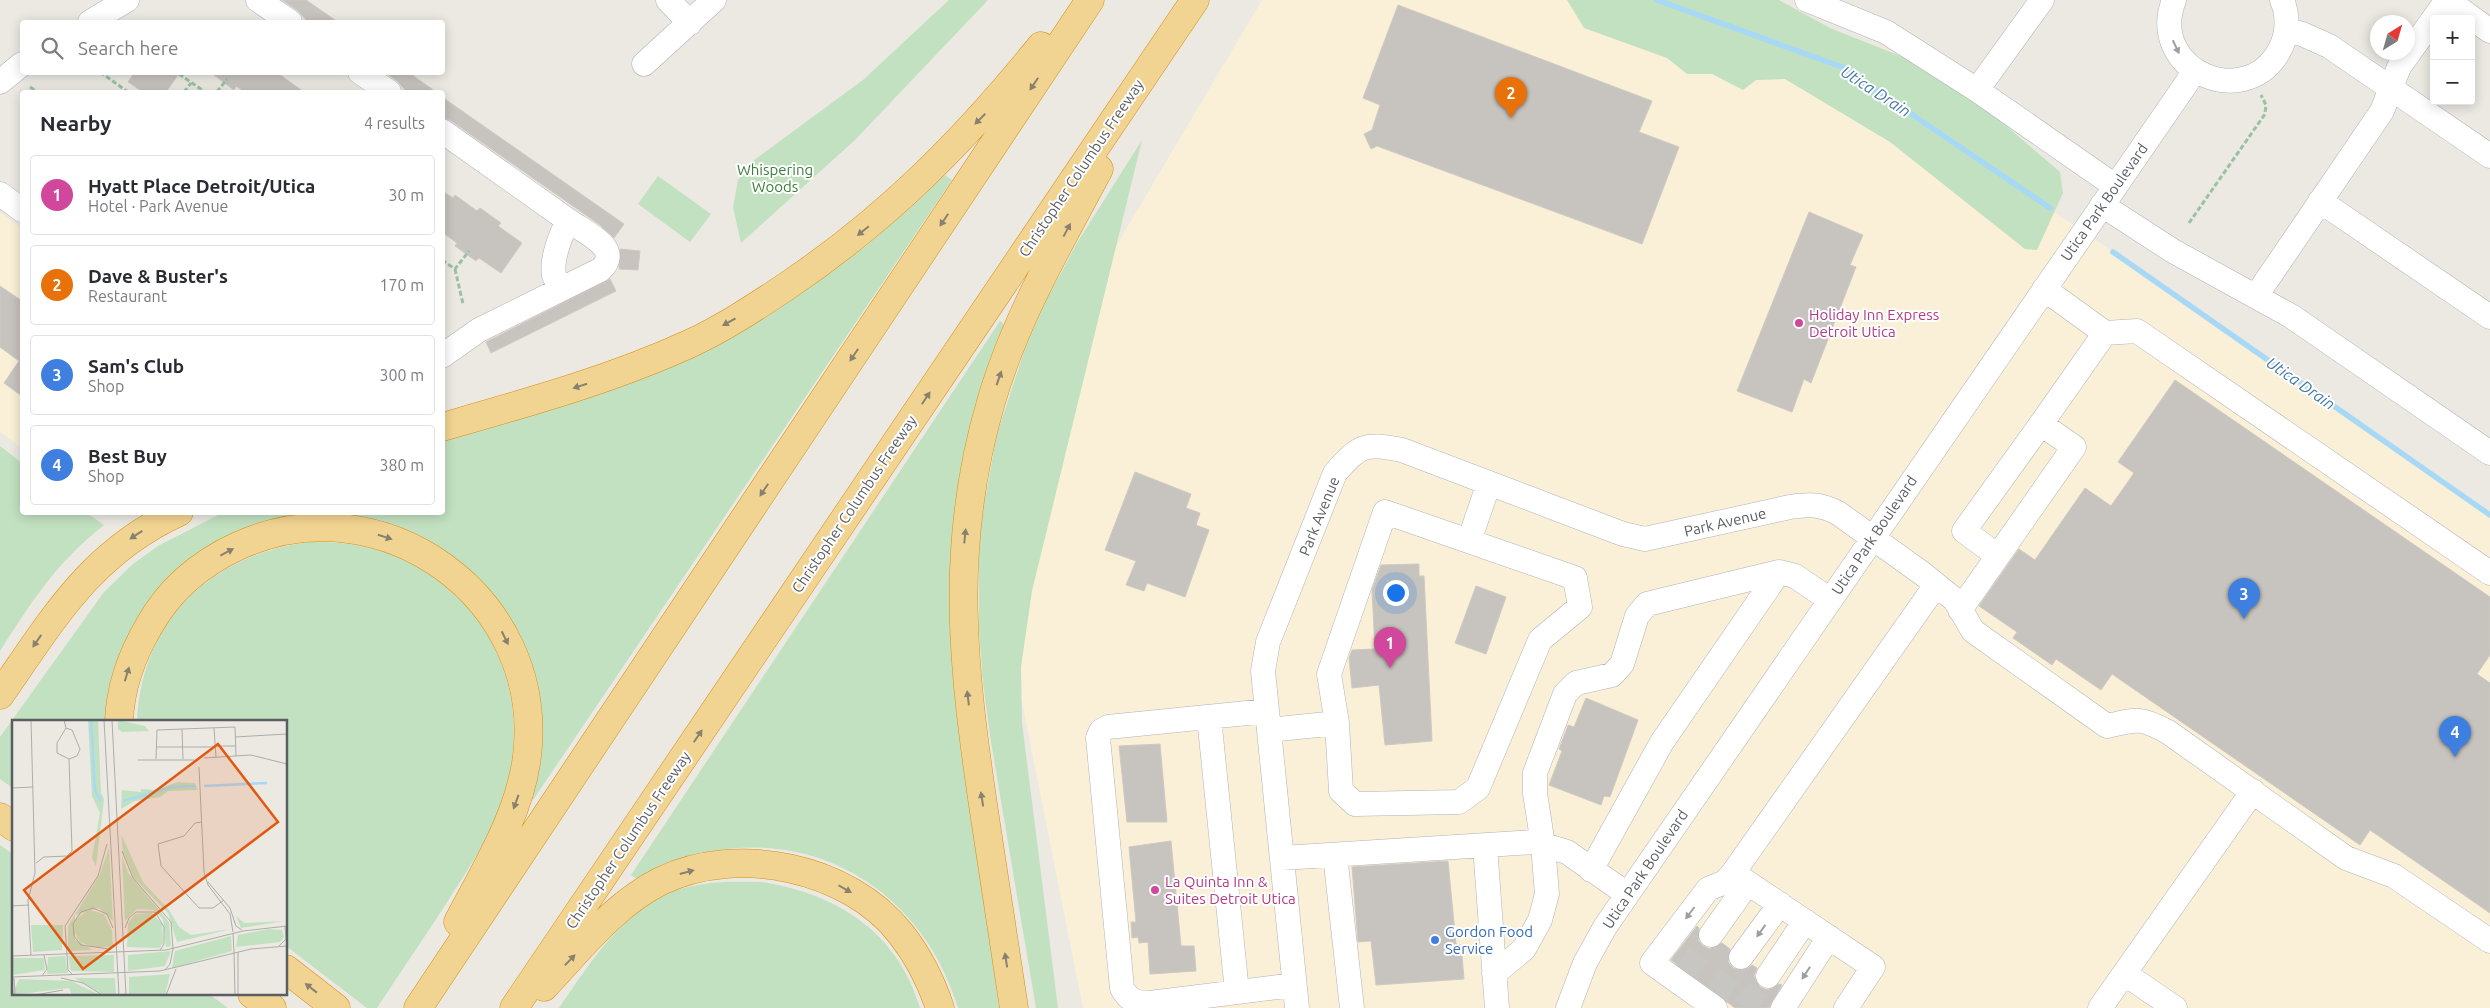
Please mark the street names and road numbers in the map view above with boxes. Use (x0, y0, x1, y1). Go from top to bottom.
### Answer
street label: Christopher Columbus Freeway (1015, 76, 1147, 260)
street label: Utica Park Boulevard (2057, 140, 2151, 264)
street label: Christopher Columbus Freeway (788, 412, 920, 596)
street label: Utica Park Boulevard (1828, 472, 1920, 598)
street label: Park Avenue (1295, 474, 1343, 558)
street label: Park Avenue (1682, 504, 1768, 540)
street label: Christopher Columbus Freeway (562, 748, 694, 932)
street label: Utica Park Boulevard (1599, 806, 1691, 932)

